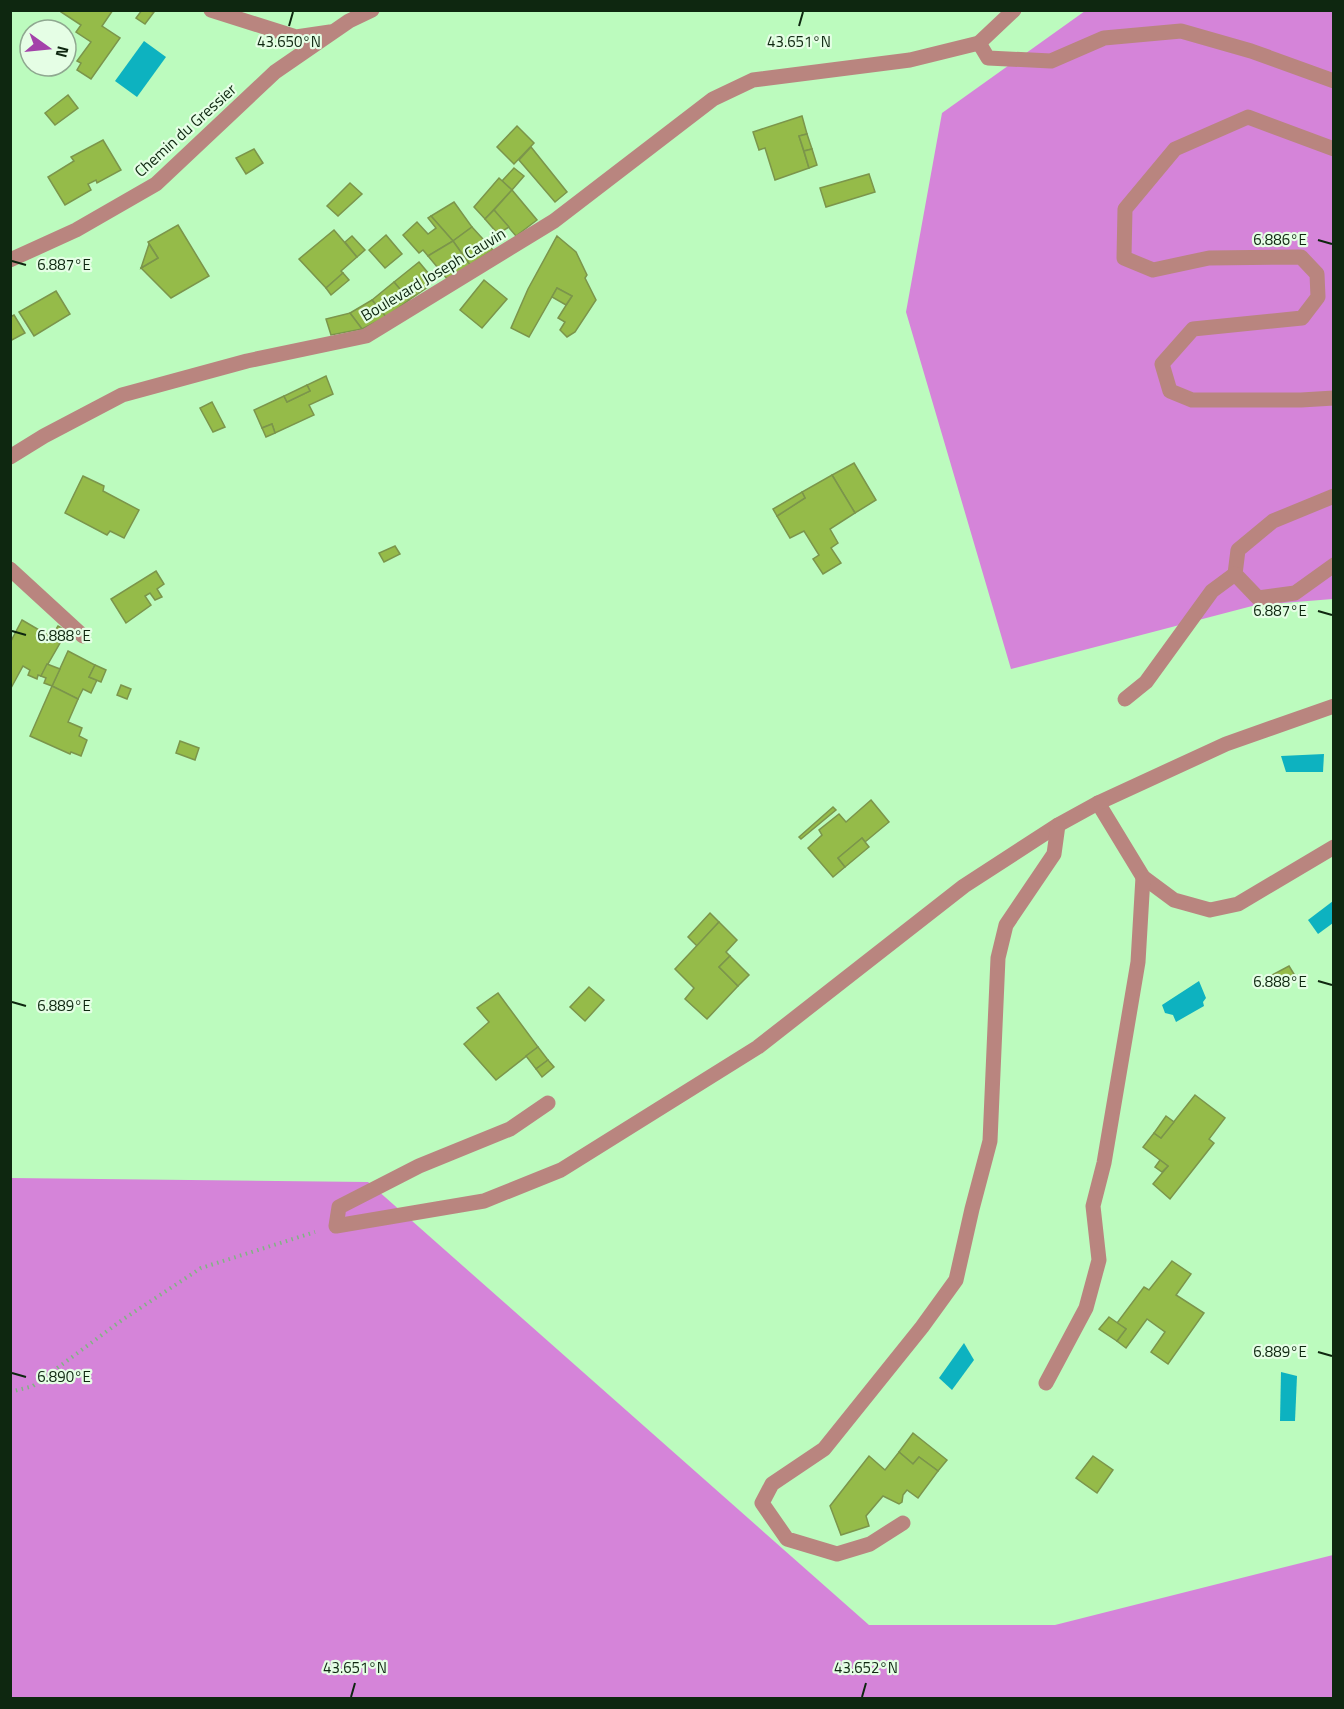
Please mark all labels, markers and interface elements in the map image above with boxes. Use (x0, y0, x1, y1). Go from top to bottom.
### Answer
north arrow (18, 18, 78, 78)
text: 43.650°N (257, 30, 321, 53)
text: 43.651°N (767, 30, 831, 53)
text: N (49, 43, 76, 60)
street label: Chemin du Gressier (129, 77, 242, 182)
street label: Boulevard Joseph Cauvin (356, 221, 510, 327)
text: 6.886°E (1253, 228, 1307, 251)
text: 6.887°E (37, 253, 91, 276)
text: 6.887°E (1253, 599, 1307, 622)
text: 6.888°E (37, 624, 91, 647)
text: 6.888°E (1253, 970, 1307, 993)
text: 6.889°E (37, 994, 91, 1017)
text: 6.889°E (1253, 1340, 1307, 1363)
text: 6.890°E (37, 1365, 91, 1388)
text: 43.651°N (323, 1656, 387, 1679)
text: 43.652°N (834, 1656, 898, 1679)

